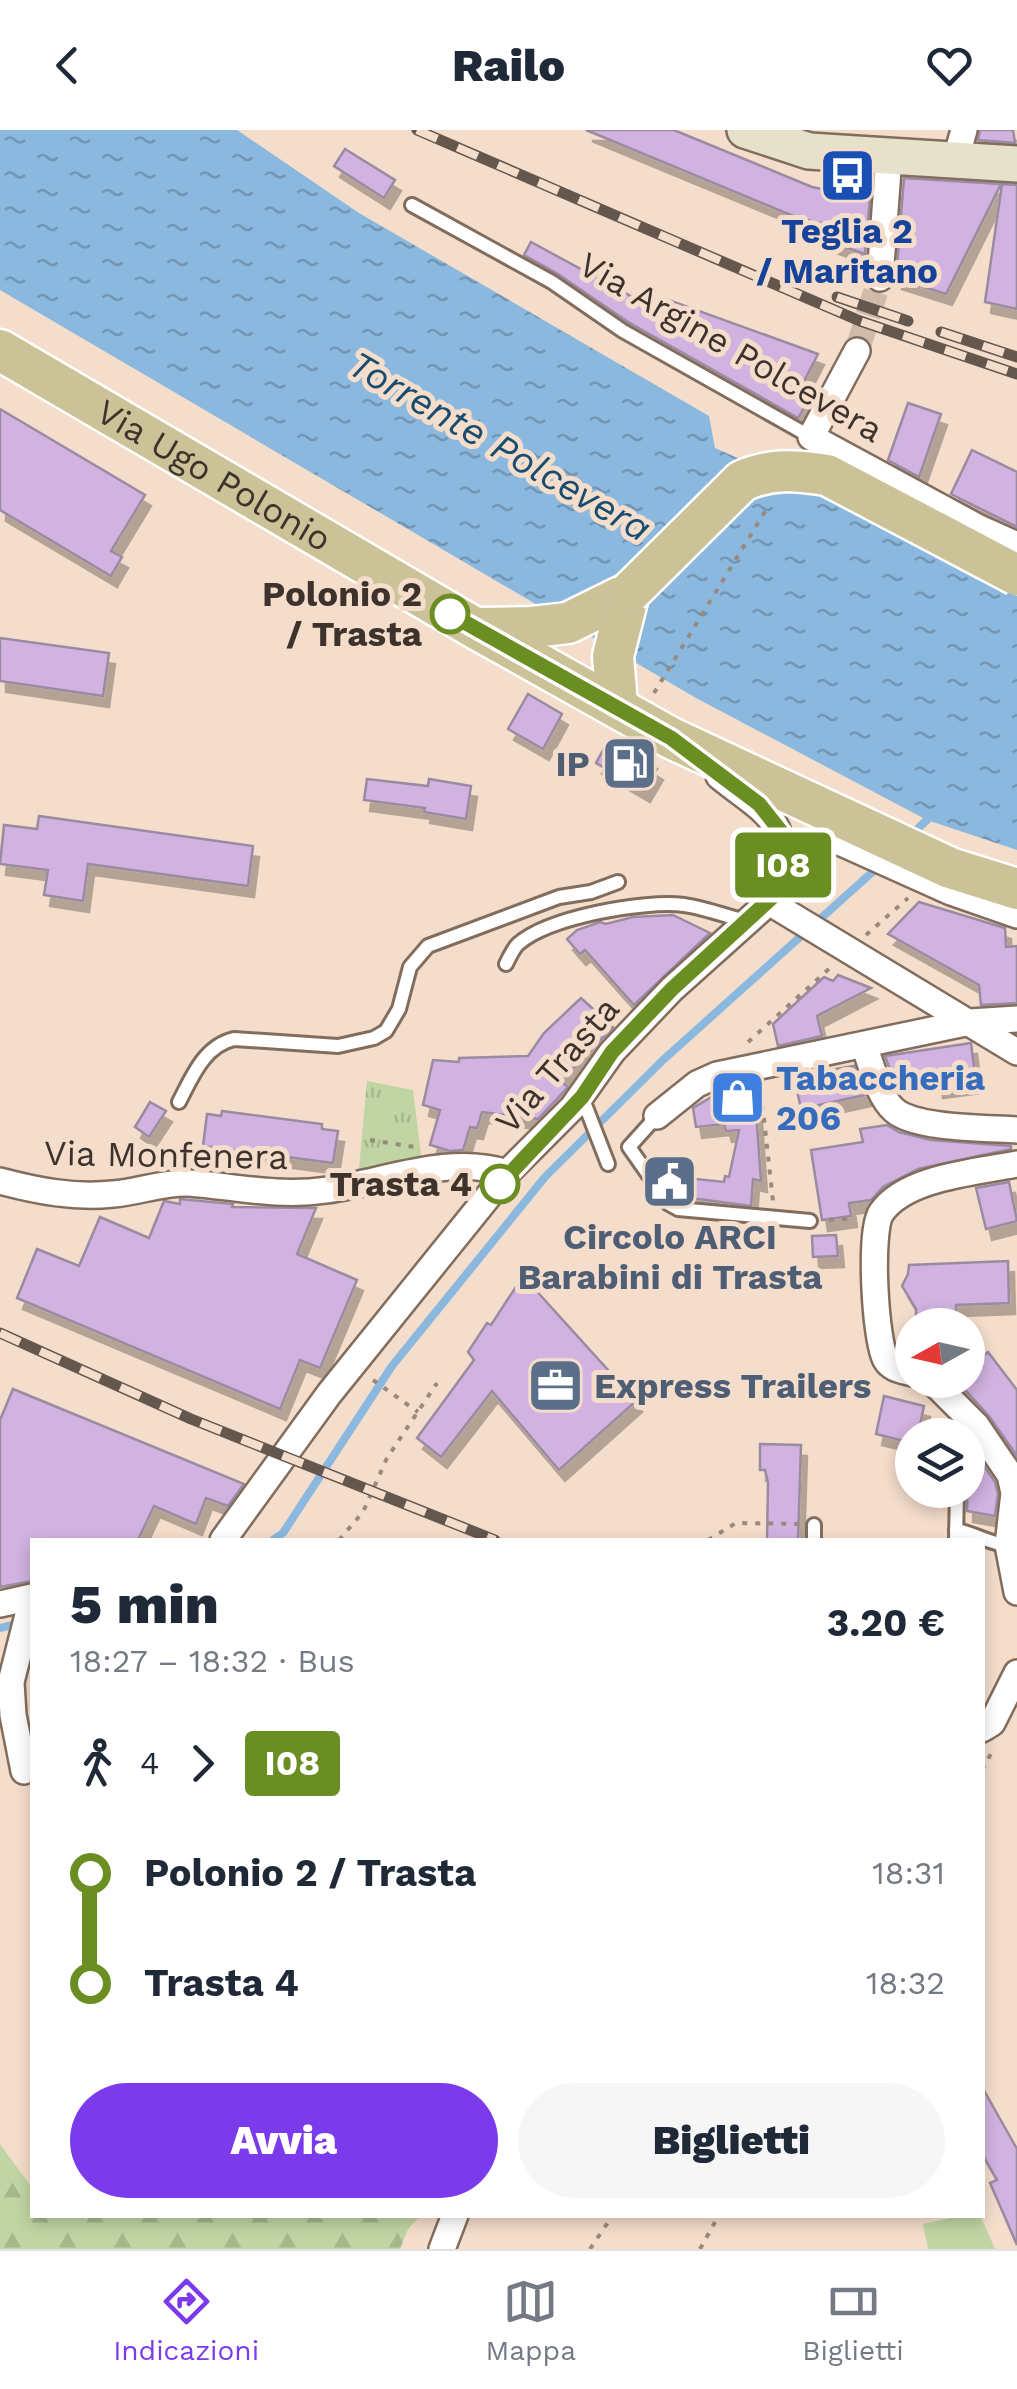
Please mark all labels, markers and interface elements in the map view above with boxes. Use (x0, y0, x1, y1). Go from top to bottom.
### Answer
icon: back (40, 38, 95, 93)
icon: heart (922, 38, 977, 93)
text: Railo (452, 39, 565, 92)
bus stop icon: Teglia 2 / Maritano (817, 145, 877, 205)
place label: Teglia 2 / Maritano (756, 210, 938, 292)
street label: Via Argine Polcevera (572, 243, 890, 451)
water label: Torrente Polcevera (341, 342, 659, 550)
street label: Via Ugo Polonio (89, 390, 339, 560)
place label: Polonio 2 / Trasta (262, 573, 423, 655)
marker: Polonio 2 / Trasta (431, 595, 469, 633)
fuel station icon: IP (599, 734, 659, 794)
place label: IP (555, 743, 590, 785)
line badge: I08 (726, 832, 840, 898)
text: I08 (755, 844, 811, 886)
street label: Via Trasta (486, 988, 628, 1142)
place label: Tabaccheria 206 (776, 1057, 986, 1139)
shop icon: Tabaccheria 206 (707, 1068, 767, 1128)
street label: Via Monfenera (44, 1132, 288, 1178)
public building icon: Circolo ARCI Barabini di Trasta (640, 1151, 700, 1211)
place label: Trasta 4 (329, 1163, 472, 1205)
marker: Trasta 4 (481, 1165, 519, 1203)
place label: Circolo ARCI Barabini di Trasta (517, 1216, 823, 1298)
north arrow (895, 1308, 985, 1398)
map controls (895, 1308, 985, 1508)
office icon: Express Trailers (525, 1356, 585, 1416)
place label: Express Trailers (594, 1365, 872, 1407)
button: layers (895, 1418, 985, 1508)
text: 5 min (70, 1572, 219, 1636)
text: 3.20 € (827, 1601, 945, 1645)
text: 18:27 – 18:32 · Bus (70, 1642, 355, 1680)
icon: walk (70, 1736, 125, 1791)
icon: forward (175, 1736, 230, 1791)
text: I08 (265, 1742, 320, 1784)
text: 4 (140, 1744, 160, 1782)
text: Polonio 2 / Trasta (144, 1851, 476, 1895)
text: 18:31 (872, 1854, 945, 1892)
text: Trasta 4 (144, 1961, 299, 2005)
text: 18:32 (866, 1964, 945, 2002)
button: Avvia (70, 2083, 498, 2198)
button: Biglietti (518, 2083, 945, 2198)
tab: Indicazioni (113, 2274, 259, 2367)
tab: Mappa (485, 2274, 576, 2367)
tab: Biglietti (802, 2274, 904, 2367)

